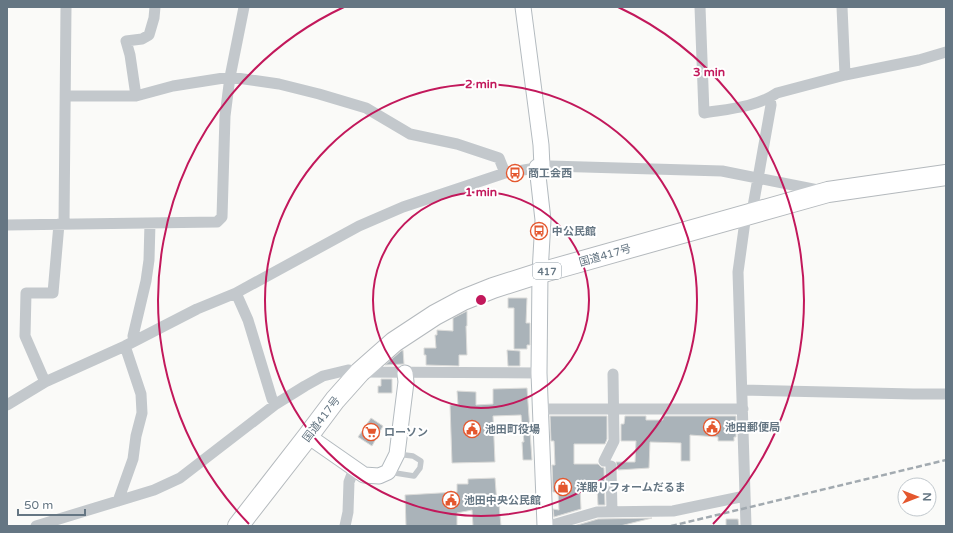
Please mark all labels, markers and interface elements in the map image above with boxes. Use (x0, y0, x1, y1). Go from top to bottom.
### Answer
text: 3 min (693, 65, 725, 79)
text: 2 min (465, 77, 497, 91)
bus stop icon: 商工会西 (505, 163, 525, 183)
place label: 商工会西 (528, 167, 572, 180)
text: 1 min (465, 185, 497, 199)
bus stop icon: 中公民館 (529, 221, 549, 241)
place label: 中公民館 (552, 225, 596, 238)
street label: 国道417号 (578, 242, 633, 269)
road number: 417 (533, 263, 561, 279)
centre of rings (474, 293, 488, 307)
street label: 国道417号 (300, 394, 343, 445)
public building icon: 池田郵便局 (702, 417, 722, 437)
public building icon: 池田町役場 (462, 419, 482, 439)
place label: 池田郵便局 (725, 421, 780, 434)
supermarket icon: ローソン (361, 422, 381, 442)
place label: 池田町役場 (485, 423, 540, 436)
place label: ローソン (384, 426, 428, 439)
shop icon: 洋服リフォームだるま (553, 477, 573, 497)
north arrow (897, 477, 937, 517)
place label: 洋服リフォームだるま (576, 481, 686, 494)
public building icon: 池田中央公民館 (441, 490, 461, 510)
scale bar (18, 491, 85, 517)
text: N (920, 493, 933, 501)
place label: 池田中央公民館 (464, 494, 541, 507)
text: 50 m (24, 498, 53, 512)

